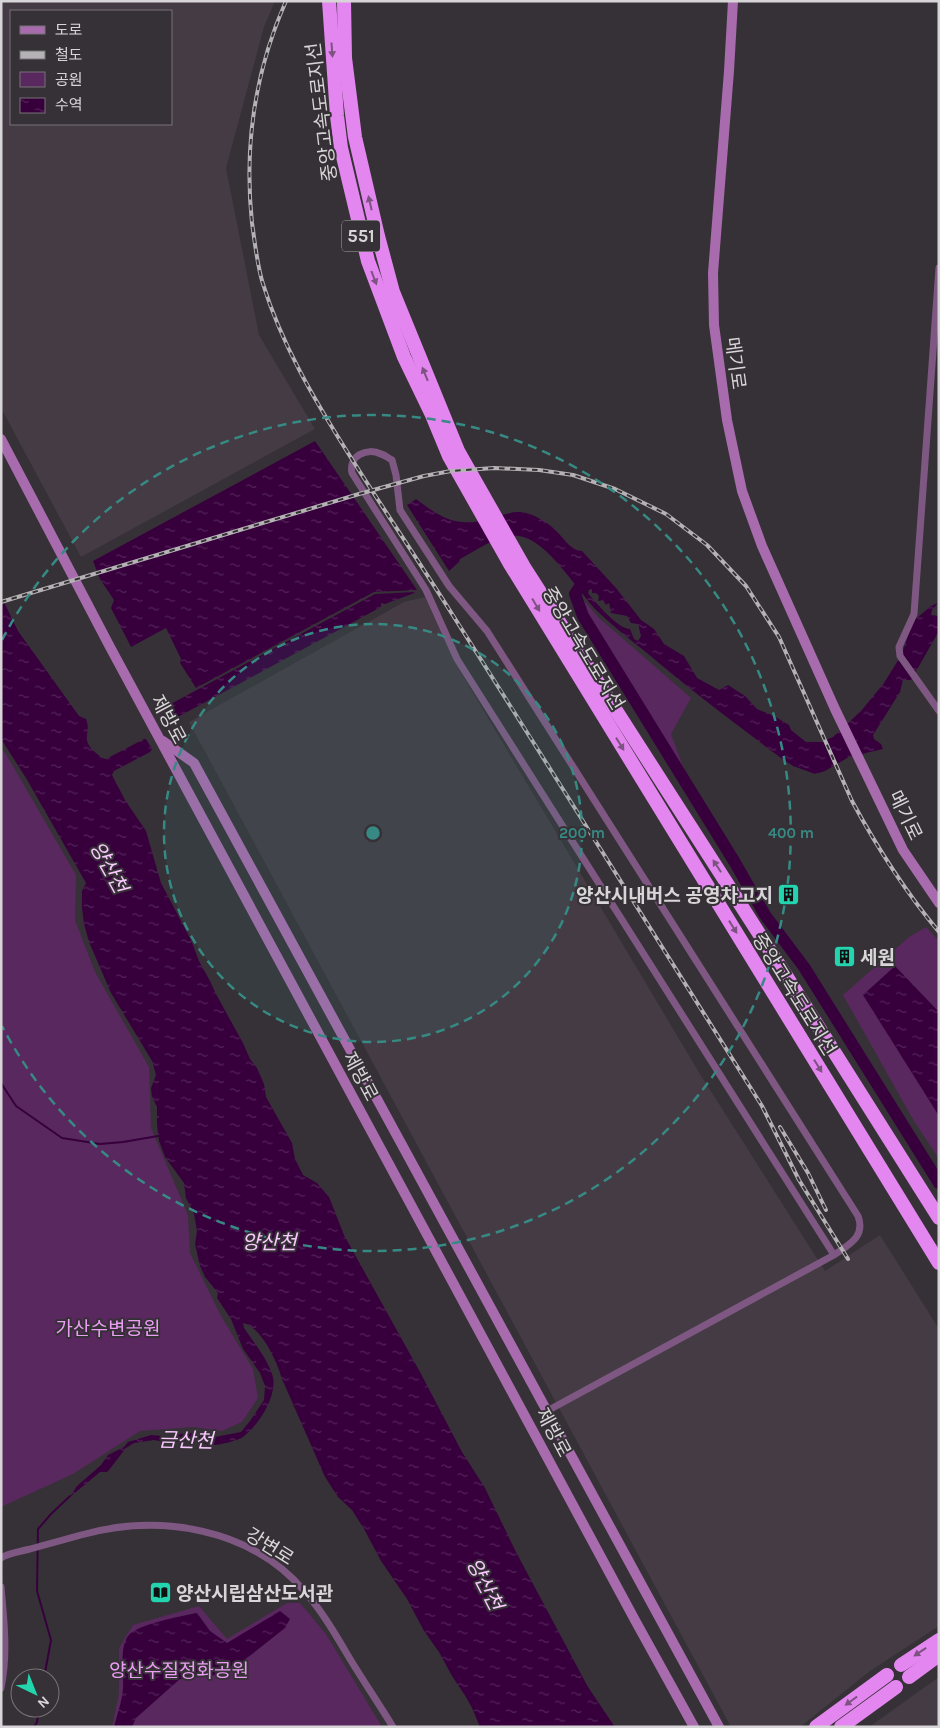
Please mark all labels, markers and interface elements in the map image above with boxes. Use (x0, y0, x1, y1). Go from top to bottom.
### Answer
legend (10, 10, 172, 125)
text: 도로 (55, 21, 83, 39)
street label: 중앙고속도로지선 (303, 41, 341, 183)
one-way arrow (328, 42, 336, 58)
text: 철도 (55, 46, 83, 64)
text: 공원 (55, 71, 83, 89)
text: 수역 (55, 96, 83, 114)
one-way arrow (366, 196, 374, 211)
road number: 551 (342, 220, 380, 252)
one-way arrow (370, 271, 378, 286)
street label: 메기로 (720, 336, 750, 391)
one-way arrow (421, 367, 429, 381)
street label: 중앙고속도로지선 (538, 583, 629, 714)
one-way arrow (531, 599, 540, 612)
street label: 제방로 (146, 691, 190, 748)
one-way arrow (616, 738, 625, 751)
street label: 메기로 (884, 787, 926, 844)
centre of rings (364, 824, 382, 842)
text: 200 m (559, 824, 605, 842)
text: 400 m (768, 824, 814, 842)
water label: 양산천 (85, 838, 133, 899)
one-way arrow (712, 859, 721, 872)
building icon: 양산시내버스 공영차고지 (777, 883, 801, 907)
place label: 양산시내버스 공영차고지 (576, 885, 773, 907)
one-way arrow (728, 921, 737, 934)
street label: 중앙고속도로지선 (748, 929, 841, 1060)
building icon: 세원 (832, 945, 856, 969)
place label: 세원 (860, 947, 895, 969)
street label: 제방로 (338, 1048, 382, 1105)
one-way arrow (813, 1059, 822, 1073)
water label: 양산천 (241, 1231, 299, 1254)
park label: 가산수변공원 (56, 1318, 160, 1340)
street label: 제방로 (531, 1404, 575, 1461)
water label: 금산천 (158, 1429, 216, 1453)
street label: 강변로 (241, 1524, 298, 1570)
water label: 양산천 (462, 1554, 509, 1616)
library icon: 양산시립삼산도서관 (148, 1581, 172, 1605)
place label: 양산시립삼산도서관 (176, 1583, 334, 1605)
one-way arrow (913, 1648, 926, 1657)
park label: 양산수질정화공원 (109, 1660, 249, 1682)
north arrow (10, 1668, 60, 1718)
text: N (34, 1692, 53, 1712)
one-way arrow (844, 1696, 858, 1706)

